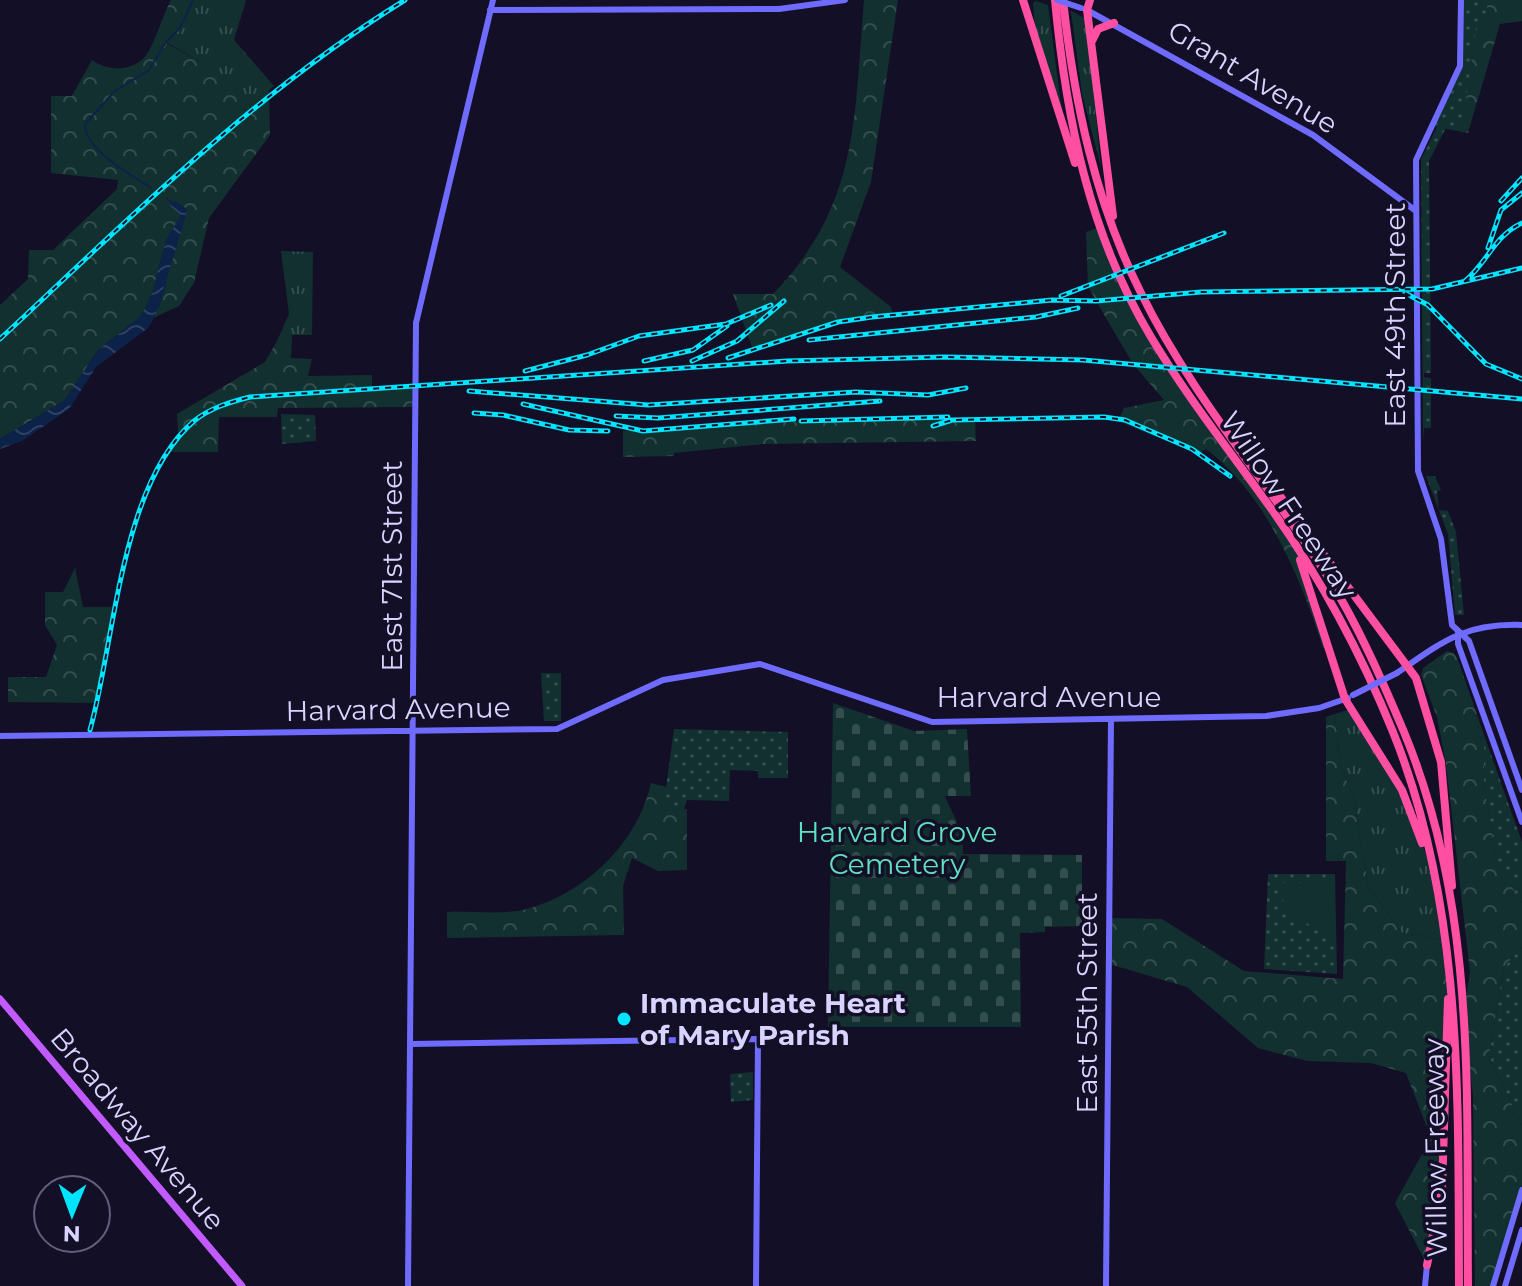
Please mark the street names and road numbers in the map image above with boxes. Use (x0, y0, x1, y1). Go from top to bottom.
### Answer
street label: Grant Avenue (1162, 13, 1344, 141)
street label: East 49th Street (1378, 202, 1412, 428)
street label: Willow Freeway (1214, 405, 1365, 606)
street label: East 71st Street (375, 460, 409, 672)
street label: Harvard Avenue (937, 680, 1161, 714)
street label: Harvard Avenue (285, 690, 511, 728)
street label: East 55th Street (1070, 892, 1104, 1114)
street label: Broadway Avenue (44, 1021, 232, 1237)
street label: Willow Freeway (1416, 1037, 1454, 1258)

